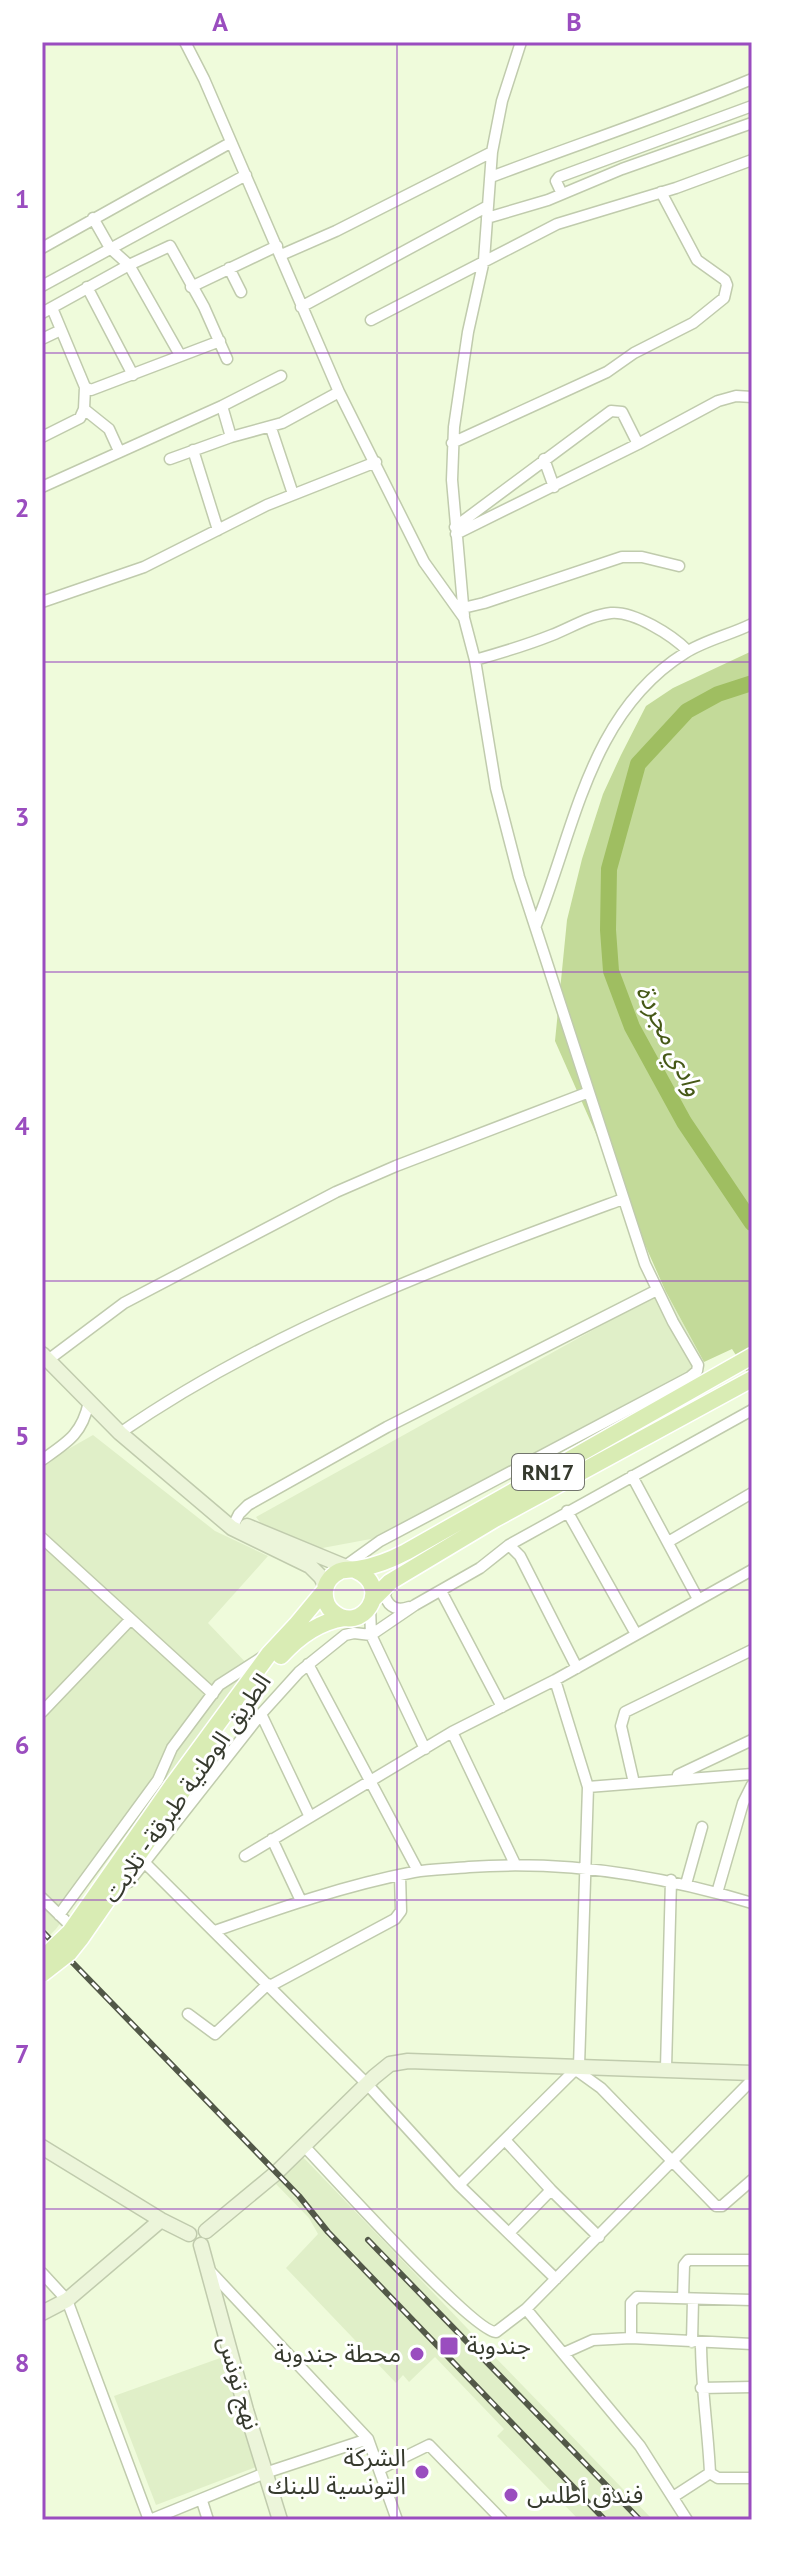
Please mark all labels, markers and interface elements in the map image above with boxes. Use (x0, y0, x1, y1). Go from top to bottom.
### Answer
text: A (212, 5, 228, 38)
text: B (566, 5, 582, 38)
text: 1 (15, 182, 29, 215)
text: 2 (15, 491, 29, 524)
text: 3 (15, 800, 29, 833)
water label: وادي مجردة (626, 979, 712, 1103)
text: 4 (15, 1109, 30, 1142)
text: 5 (15, 1419, 29, 1452)
road number: RN17 (512, 1454, 584, 1490)
street label: الطريق الوطنية طبرقة - تلابت (96, 1667, 278, 1908)
text: 6 (15, 1728, 29, 1761)
text: 7 (15, 2037, 29, 2070)
place label: جندوبة (467, 2330, 531, 2361)
street label: نهج تونس (209, 2332, 268, 2434)
marker: جندوبة (438, 2335, 460, 2357)
place label: محطة جندوبة (274, 2338, 401, 2369)
marker: محطة جندوبة (408, 2345, 426, 2363)
text: 8 (15, 2346, 29, 2379)
place label: الشركة التونسية للبنك (268, 2442, 406, 2501)
marker: الشركة التونسية للبنك (413, 2463, 431, 2481)
place label: فندق أطلس (527, 2479, 643, 2510)
marker: فندق أطلس (502, 2486, 520, 2504)

